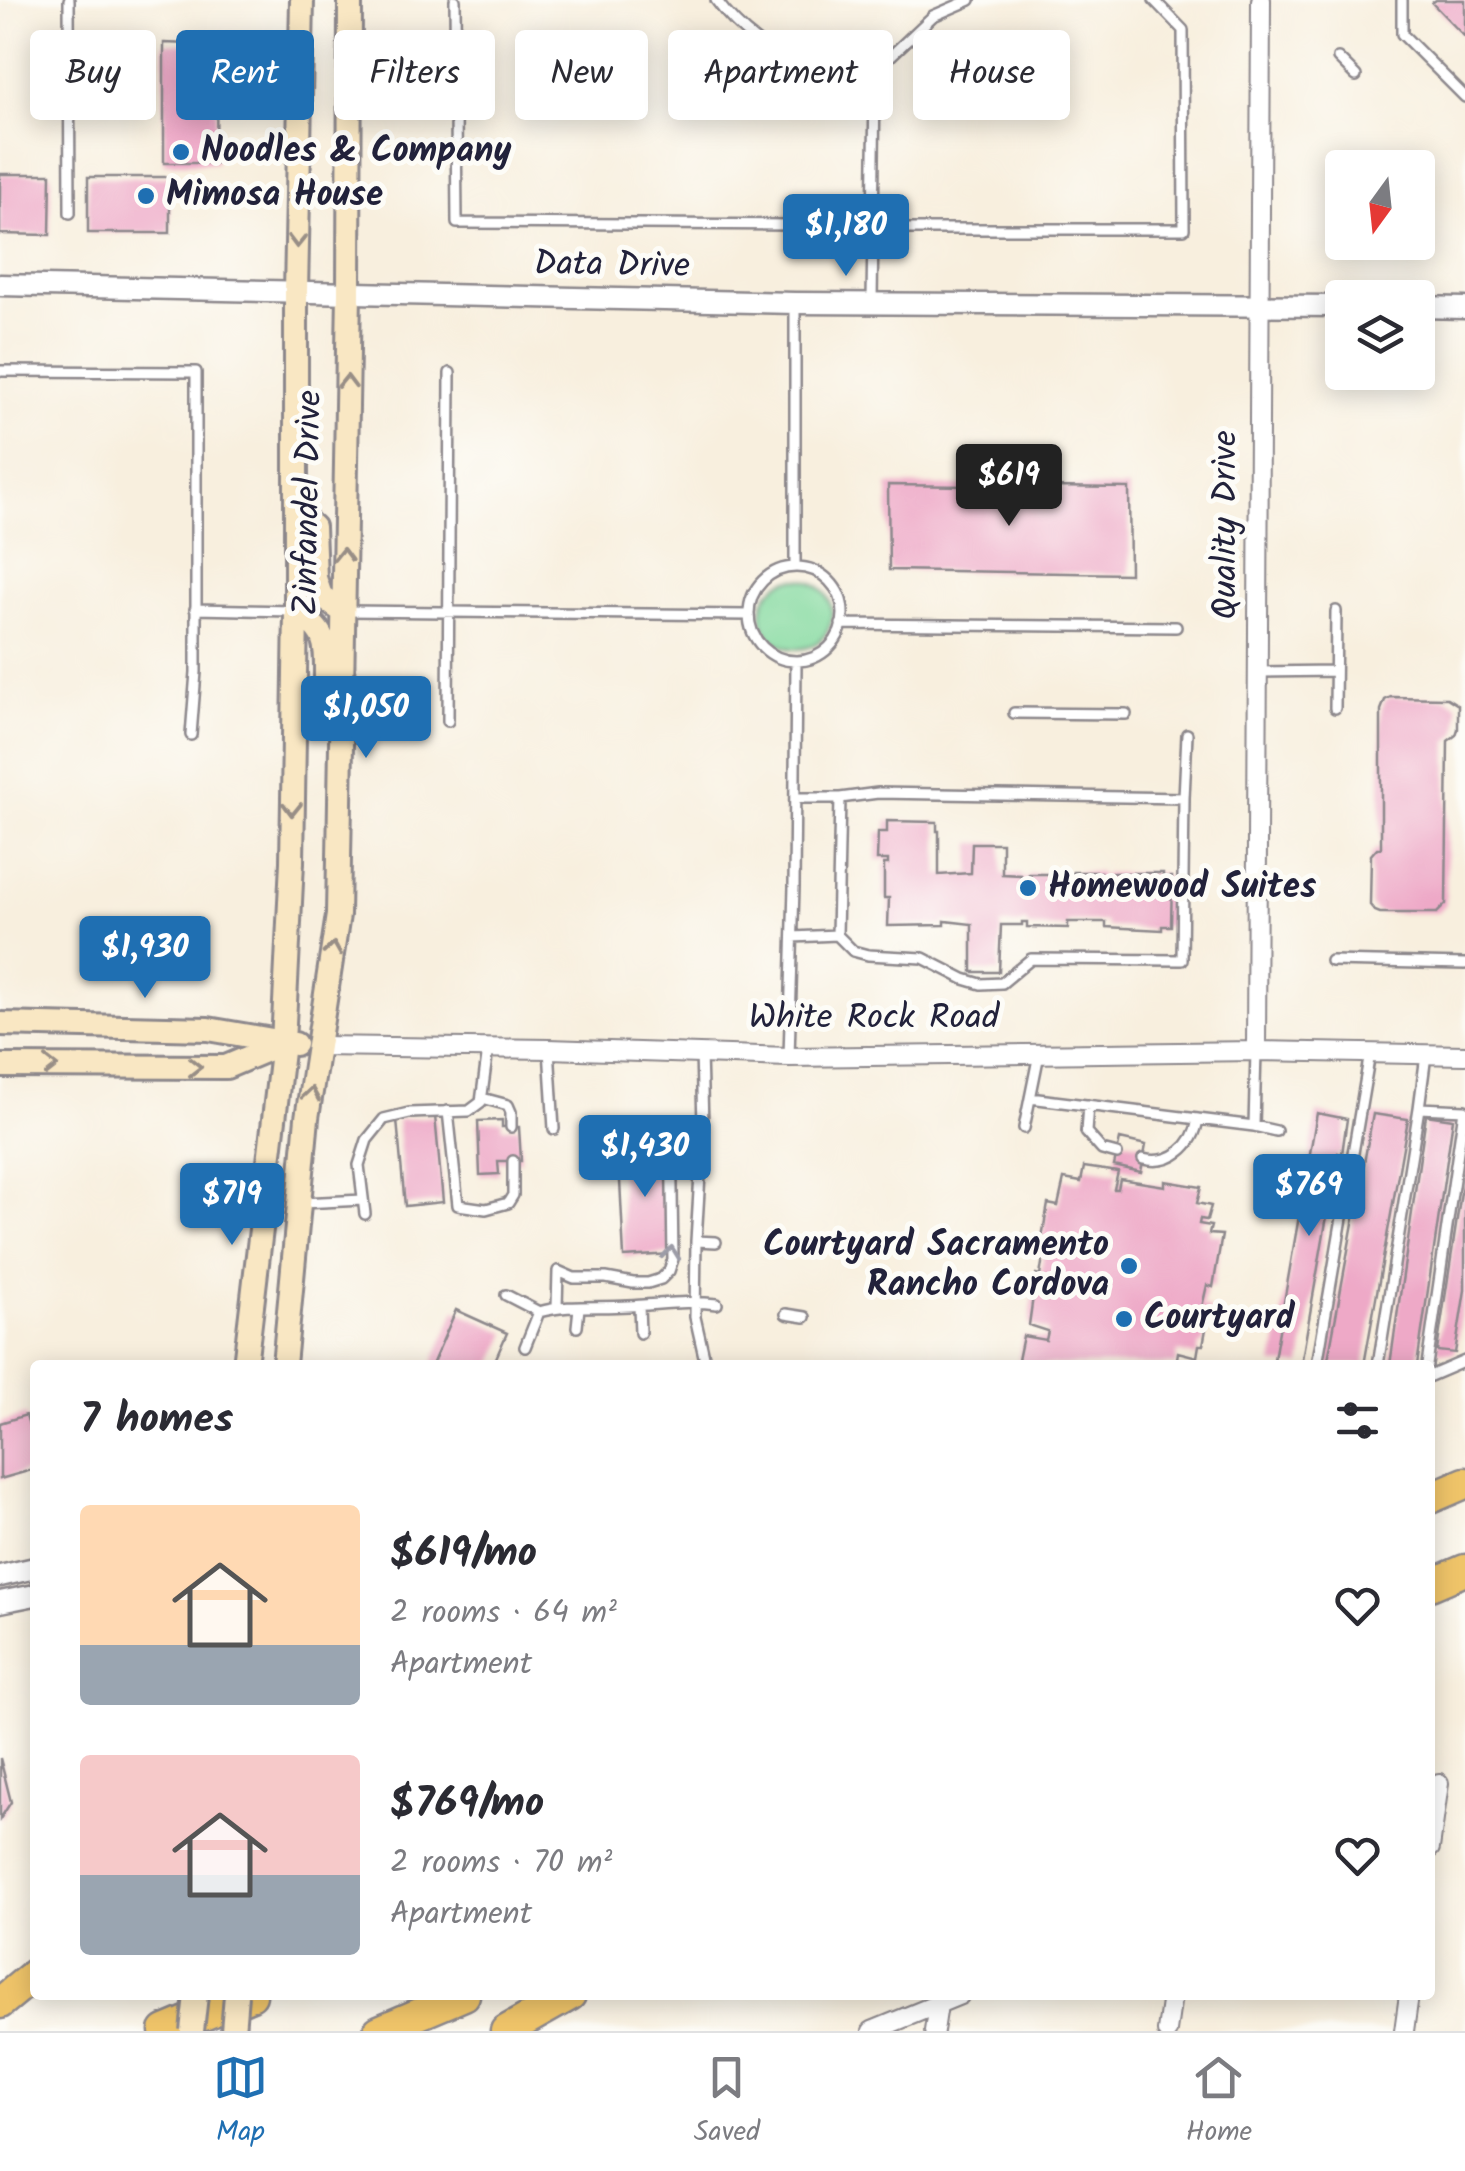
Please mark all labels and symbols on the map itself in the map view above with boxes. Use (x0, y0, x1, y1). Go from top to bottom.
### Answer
place label: Noodles & Company (201, 124, 512, 180)
marker: Noodles & Company (170, 141, 192, 163)
north arrow (1325, 150, 1435, 260)
place label: Mimosa House (166, 168, 383, 224)
marker: Mimosa House (135, 185, 157, 207)
pin: $1,180 (765, 194, 927, 279)
one-way arrow (287, 233, 308, 249)
street label: Data Drive (534, 237, 691, 295)
one-way arrow (336, 374, 358, 389)
street label: Zinfandel Drive (279, 389, 339, 616)
street label: Quality Drive (1199, 430, 1255, 620)
pin: $619 (950, 444, 1068, 529)
one-way arrow (333, 546, 354, 562)
pin: $1,050 (285, 676, 447, 761)
one-way arrow (282, 802, 303, 818)
place label: Homewood Suites (1048, 860, 1316, 916)
marker: Homewood Suites (1017, 877, 1039, 899)
pin: $1,930 (64, 916, 226, 1001)
one-way arrow (321, 941, 342, 958)
street label: White Rock Road (749, 991, 1001, 1047)
one-way arrow (44, 1055, 60, 1077)
one-way arrow (188, 1056, 204, 1078)
one-way arrow (299, 1086, 320, 1102)
pin: $1,430 (564, 1115, 726, 1200)
pin: $769 (1250, 1154, 1368, 1239)
pin: $719 (173, 1163, 291, 1248)
place label: Courtyard Sacramento Rancho Cordova (763, 1218, 1109, 1314)
one-way arrow (660, 1244, 681, 1260)
marker: Courtyard Sacramento Rancho Cordova (1118, 1255, 1140, 1277)
place label: Courtyard (1144, 1291, 1296, 1347)
marker: Courtyard (1113, 1308, 1135, 1330)

